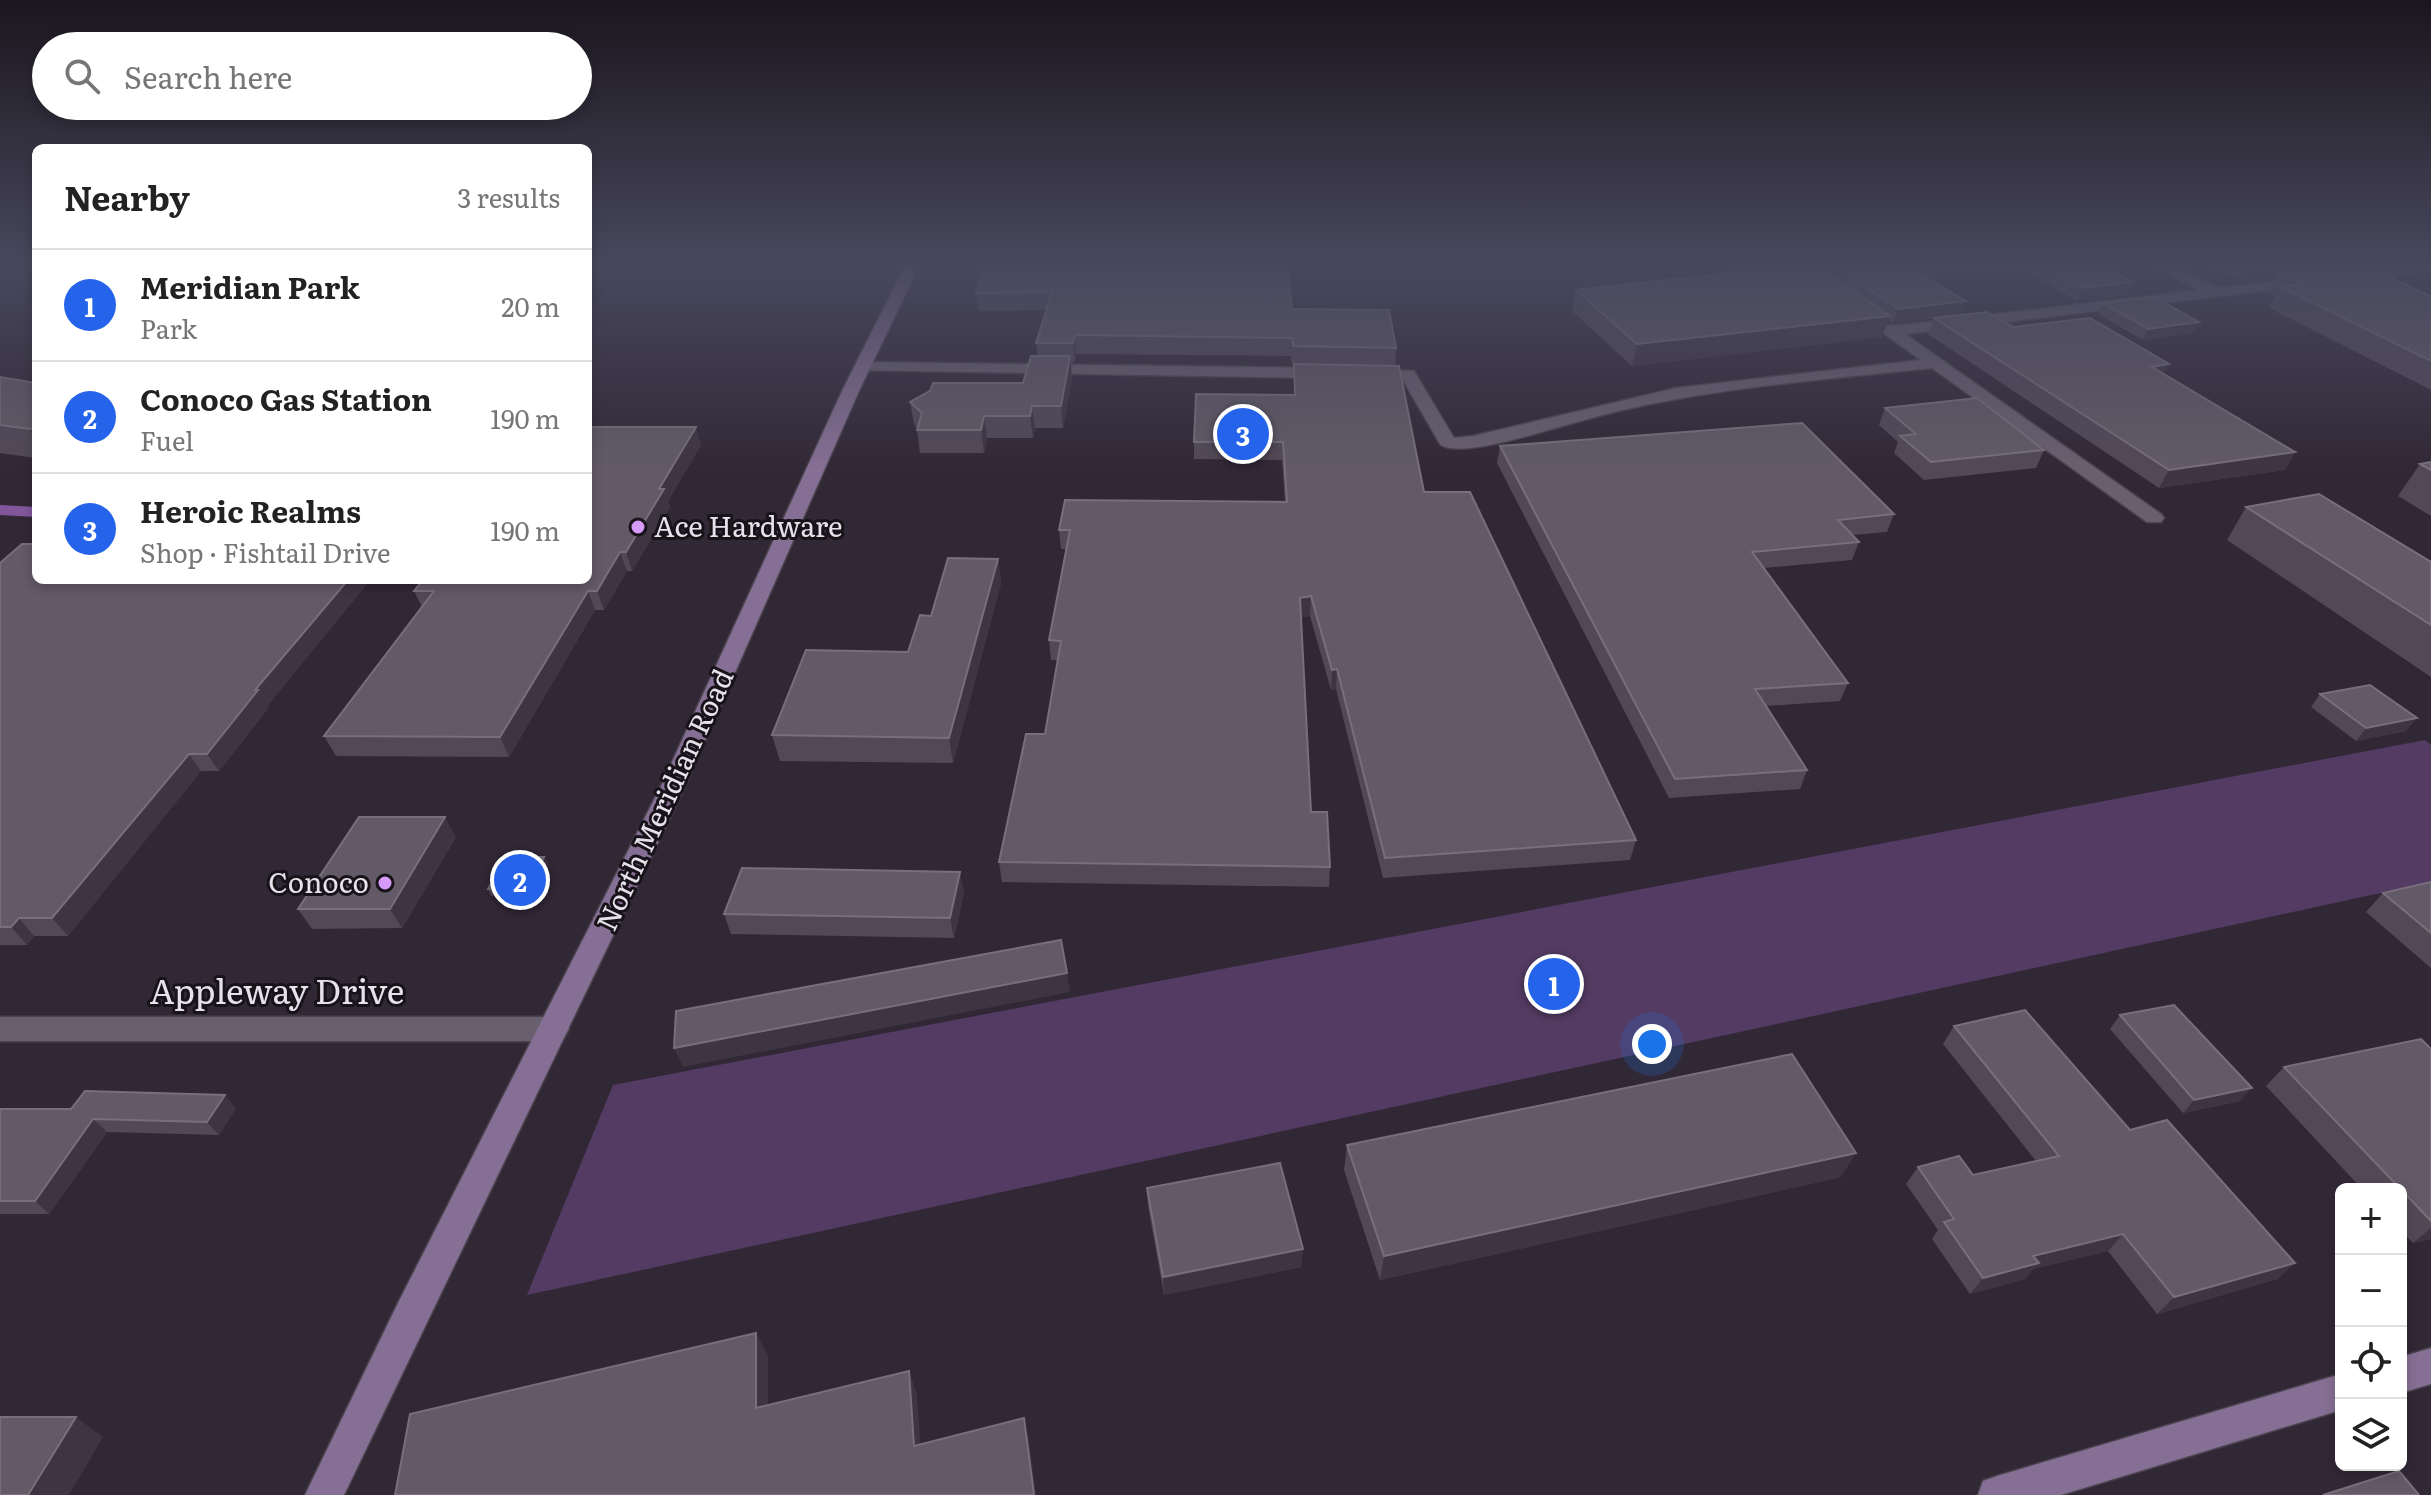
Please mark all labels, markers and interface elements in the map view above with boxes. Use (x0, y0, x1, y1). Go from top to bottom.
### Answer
search box (32, 32, 592, 120)
icon: search (60, 54, 104, 98)
text: Search here (124, 54, 292, 98)
text: Nearby (64, 171, 190, 221)
text: 3 results (457, 177, 560, 216)
text: Meridian Park (140, 264, 360, 308)
text: 1 (85, 286, 95, 325)
text: 20 m (501, 286, 560, 325)
text: Park (140, 308, 197, 347)
text: Conoco Gas Station (140, 376, 432, 420)
text: 2 (83, 398, 97, 437)
text: 190 m (490, 398, 560, 437)
pin: 3 (1217, 404, 1269, 464)
text: Fuel (140, 420, 194, 459)
text: Heroic Realms (140, 488, 361, 532)
place label: Ace Hardware (654, 504, 843, 546)
text: 3 (83, 510, 97, 549)
text: 190 m (490, 510, 560, 549)
marker: Ace Hardware (629, 518, 647, 536)
text: Shop · Fishtail Drive (140, 532, 391, 571)
street label: North Meridian Road (584, 661, 742, 937)
pin: 2 (494, 850, 546, 910)
place label: Conoco (268, 860, 369, 902)
marker: Conoco (376, 874, 394, 892)
pin: 1 (1528, 954, 1580, 1014)
street label: Appleway Drive (150, 964, 404, 1014)
your location (1632, 1024, 1672, 1064)
map controls (2335, 1183, 2407, 1471)
button: + (2335, 1183, 2407, 1255)
button: − (2335, 1255, 2407, 1327)
button: locate (2335, 1327, 2407, 1399)
button: layers (2335, 1399, 2407, 1471)

